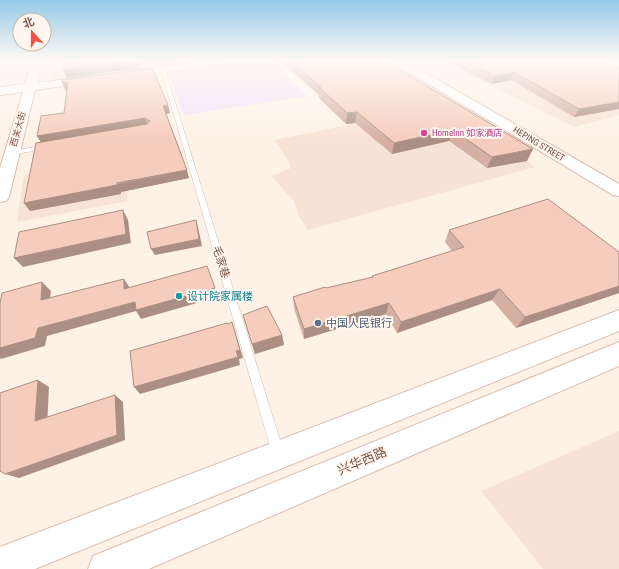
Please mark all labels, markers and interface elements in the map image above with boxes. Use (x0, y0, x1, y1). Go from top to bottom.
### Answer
north arrow (12, 12, 52, 52)
text: 北 (21, 15, 36, 31)
street label: 西关大街 (8, 110, 28, 148)
street label: HEPING STREET (512, 125, 567, 163)
place label: HomeInn 如家酒店 (432, 127, 502, 138)
marker: HomeInn 如家酒店 (419, 128, 429, 138)
street label: 毛家巷 (210, 244, 232, 280)
place label: 设计院家属楼 (187, 290, 253, 303)
marker: 设计院家属楼 (174, 291, 184, 301)
place label: 中国人民银行 (326, 317, 392, 330)
marker: 中国人民银行 (313, 318, 323, 328)
street label: 兴华西路 (335, 444, 389, 478)

